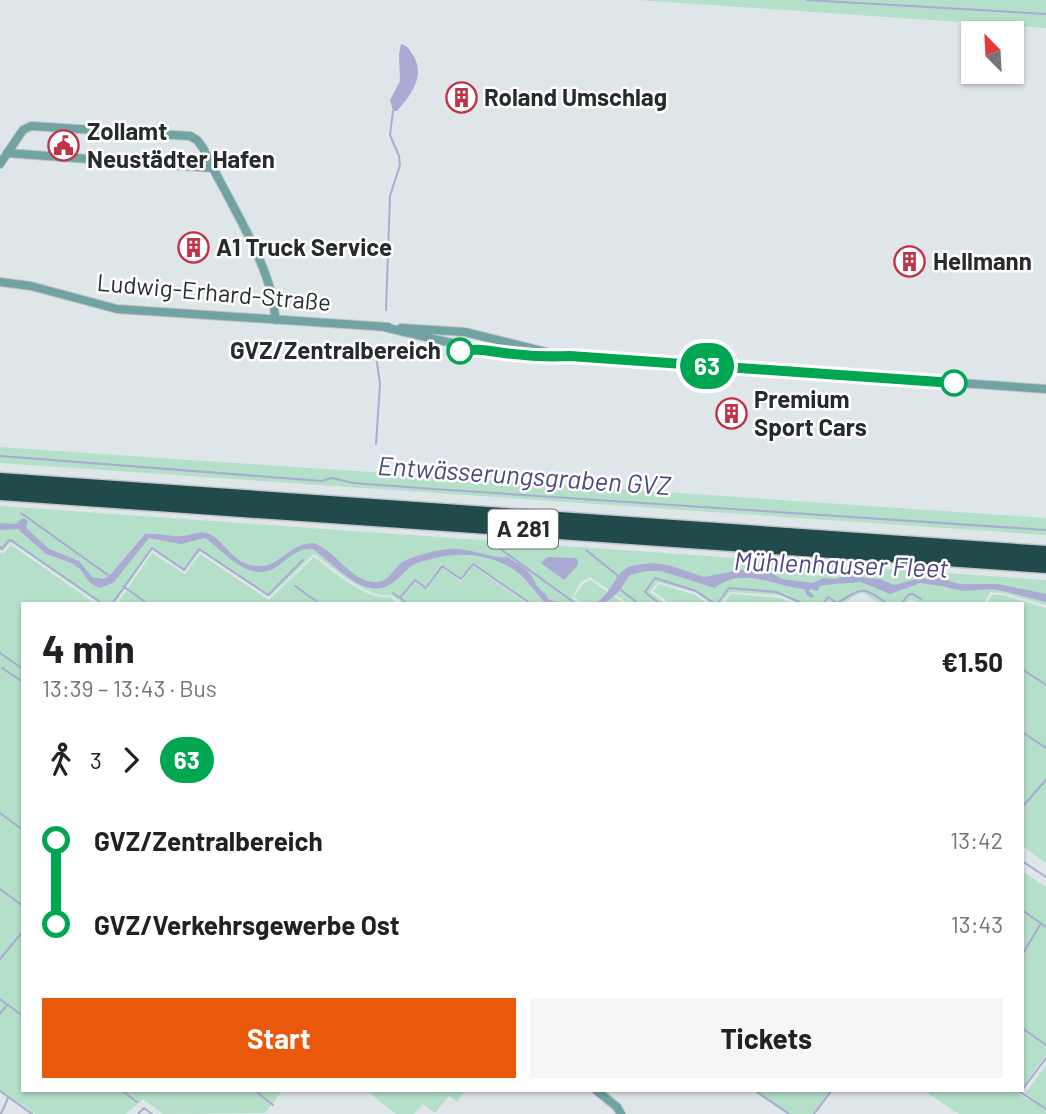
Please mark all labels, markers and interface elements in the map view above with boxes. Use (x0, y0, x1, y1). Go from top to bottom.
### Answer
north arrow (961, 21, 1024, 84)
map controls (961, 21, 1024, 84)
building icon: Roland Umschlag (444, 81, 478, 115)
place label: Roland Umschlag (484, 82, 667, 111)
place label: Zollamt Neustädter Hafen (87, 116, 275, 173)
public building icon: Zollamt Neustädter Hafen (47, 129, 81, 163)
building icon: A1 Truck Service (176, 231, 210, 265)
place label: A1 Truck Service (216, 232, 392, 261)
building icon: Hellmann (893, 245, 927, 279)
place label: Hellmann (933, 246, 1032, 275)
street label: Ludwig-Erhard-Straße (96, 267, 332, 316)
place label: GVZ/Zentralbereich (230, 335, 441, 364)
marker: GVZ/Zentralbereich (447, 338, 473, 364)
line badge: 63 (676, 343, 738, 389)
text: 63 (694, 351, 720, 380)
unlabelled marker (941, 370, 967, 396)
place label: Premium Sport Cars (754, 384, 867, 441)
building icon: Premium Sport Cars (714, 397, 748, 431)
water label: Entwässerungsgraben GVZ (377, 449, 673, 500)
road number: A 281 (488, 509, 558, 548)
water label: Mühlenhauser Fleet (733, 544, 949, 583)
text: 4 min (42, 625, 135, 671)
text: €1.50 (941, 646, 1003, 677)
text: 13:39 – 13:43 · Bus (42, 674, 217, 702)
icon: walk (42, 741, 80, 779)
icon: forward (112, 741, 150, 779)
text: 63 (174, 745, 200, 774)
text: 3 (90, 746, 102, 774)
text: GVZ/Zentralbereich (94, 825, 323, 856)
text: 13:42 (950, 826, 1003, 854)
text: GVZ/Verkehrsgewerbe Ost (94, 909, 400, 940)
text: 13:43 (951, 910, 1003, 938)
button: Start (42, 998, 516, 1078)
button: Tickets (530, 998, 1003, 1078)

